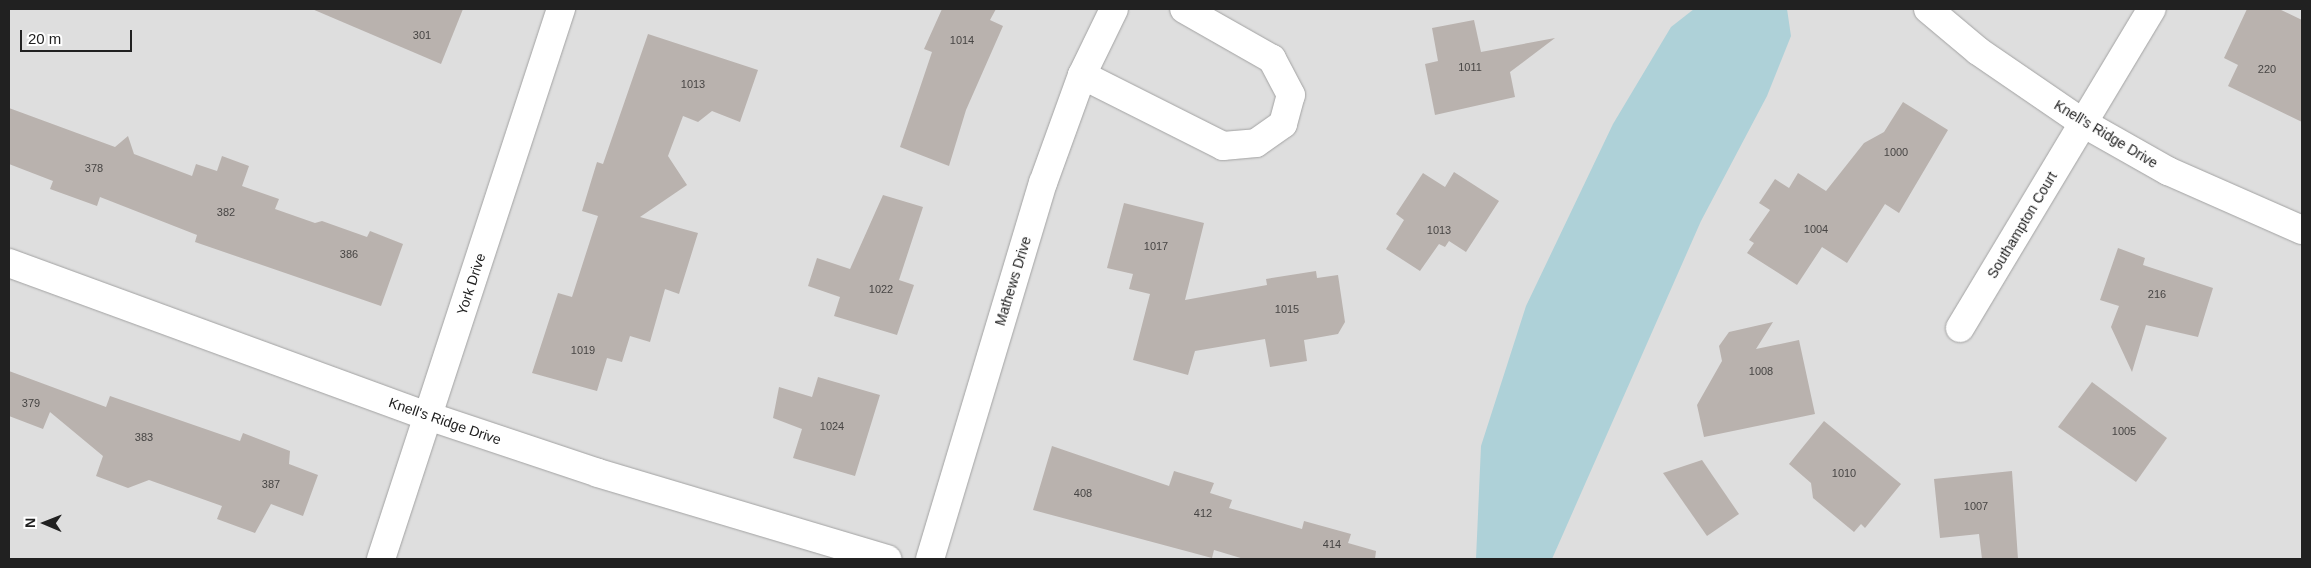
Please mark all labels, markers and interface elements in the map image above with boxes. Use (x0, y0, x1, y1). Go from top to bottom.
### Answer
scale bar (22, 20, 135, 52)
house number: 301 (413, 28, 431, 42)
text: 20 m (28, 30, 61, 47)
house number: 1014 (950, 33, 974, 47)
house number: 1011 (1458, 60, 1482, 74)
house number: 220 (2258, 62, 2276, 76)
house number: 1013 (681, 77, 705, 91)
street label: Knell's Ridge Drive (2051, 96, 2161, 172)
house number: 1000 (1884, 145, 1908, 159)
house number: 378 (85, 161, 103, 175)
street label: Southampton Court (1984, 169, 2060, 281)
house number: 382 (217, 205, 235, 219)
house number: 1004 (1804, 222, 1828, 236)
house number: 1013 (1427, 223, 1451, 237)
street label: Mathews Drive (991, 234, 1035, 328)
house number: 1017 (1144, 239, 1168, 253)
house number: 386 (340, 247, 358, 261)
street label: York Drive (453, 251, 489, 317)
house number: 1022 (869, 282, 893, 296)
house number: 216 (2148, 287, 2166, 301)
house number: 1015 (1275, 302, 1299, 316)
house number: 1019 (571, 343, 595, 357)
house number: 1008 (1749, 364, 1773, 378)
street label: Knell's Ridge Drive (387, 394, 503, 448)
house number: 379 (22, 396, 40, 410)
house number: 1024 (820, 419, 844, 433)
house number: 1005 (2112, 424, 2136, 438)
house number: 383 (135, 430, 153, 444)
house number: 1010 (1832, 466, 1856, 480)
house number: 387 (262, 477, 280, 491)
house number: 408 (1074, 486, 1092, 500)
north arrow (20, 498, 70, 548)
house number: 1007 (1964, 499, 1988, 513)
house number: 412 (1194, 506, 1212, 520)
text: N (22, 518, 38, 528)
house number: 414 (1323, 537, 1341, 551)

